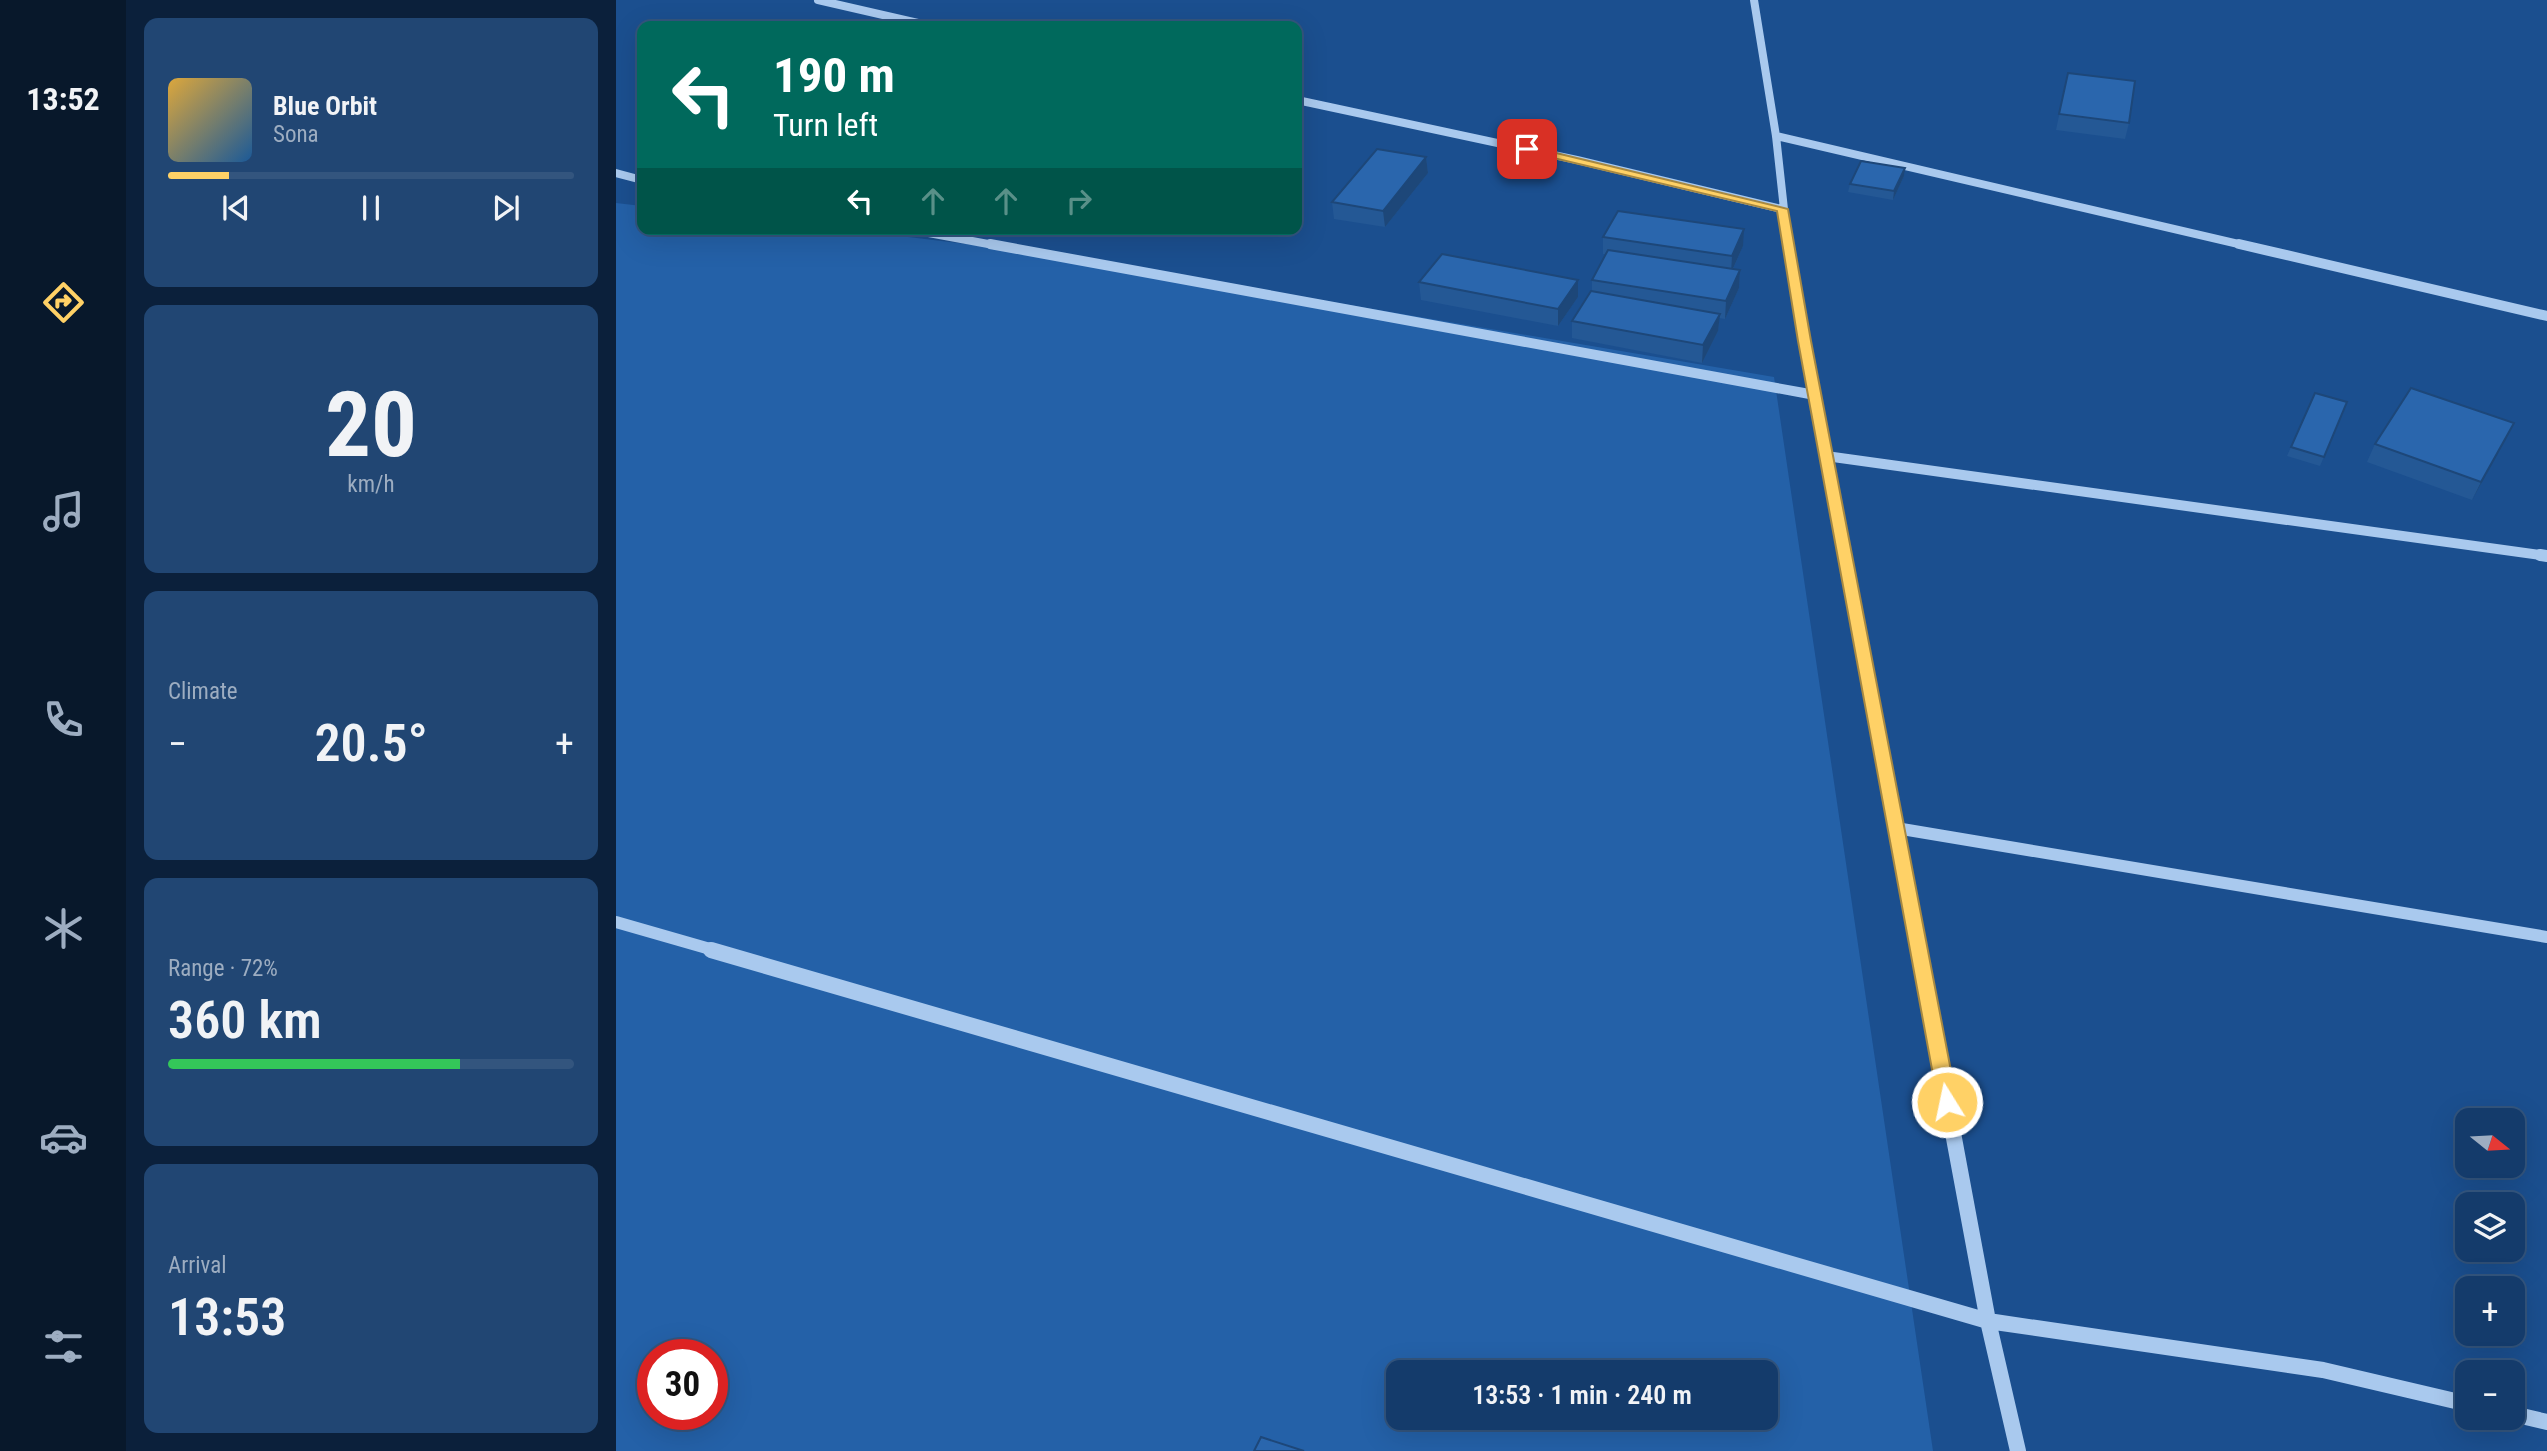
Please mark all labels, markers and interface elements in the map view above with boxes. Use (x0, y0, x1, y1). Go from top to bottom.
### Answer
text: 190 m (773, 47, 895, 104)
icon: left (658, 49, 749, 140)
text: 13:52 (26, 80, 100, 118)
text: Blue Orbit (273, 91, 377, 121)
text: Turn left (773, 106, 878, 144)
pin (1497, 119, 1557, 179)
text: Sona (273, 121, 319, 148)
icon: arrive (1508, 130, 1546, 168)
icon: left (841, 182, 879, 220)
icon: ahead (914, 182, 952, 220)
icon: ahead (987, 182, 1025, 220)
icon: right (1060, 182, 1098, 220)
icon: previous (217, 189, 255, 227)
icon: pause (352, 189, 390, 227)
icon: next (487, 189, 525, 227)
icon: directions (39, 278, 88, 327)
text: 20 (325, 372, 417, 478)
text: km/h (347, 471, 395, 498)
icon: music (39, 487, 88, 536)
text: Climate (168, 678, 238, 705)
icon: phone (39, 695, 88, 744)
text: 20.5° (314, 713, 428, 774)
text: − (168, 722, 187, 766)
text: + (555, 722, 574, 766)
icon: climate (39, 904, 88, 953)
text: Range · 72% (168, 955, 278, 982)
text: 360 km (168, 990, 322, 1051)
position arrow (1910, 1065, 1984, 1139)
north arrow (2455, 1108, 2525, 1178)
map controls (2455, 1108, 2525, 1430)
icon: car (39, 1113, 88, 1162)
button: layers (2455, 1192, 2525, 1262)
text: Arrival (168, 1252, 227, 1279)
button: + (2455, 1276, 2525, 1346)
text: 13:53 (168, 1287, 286, 1348)
icon: filters (39, 1322, 88, 1371)
speed limit sign: 30 (637, 1339, 728, 1430)
button: − (2455, 1360, 2525, 1430)
text: 13:53 · 1 min · 240 m (1472, 1380, 1692, 1410)

